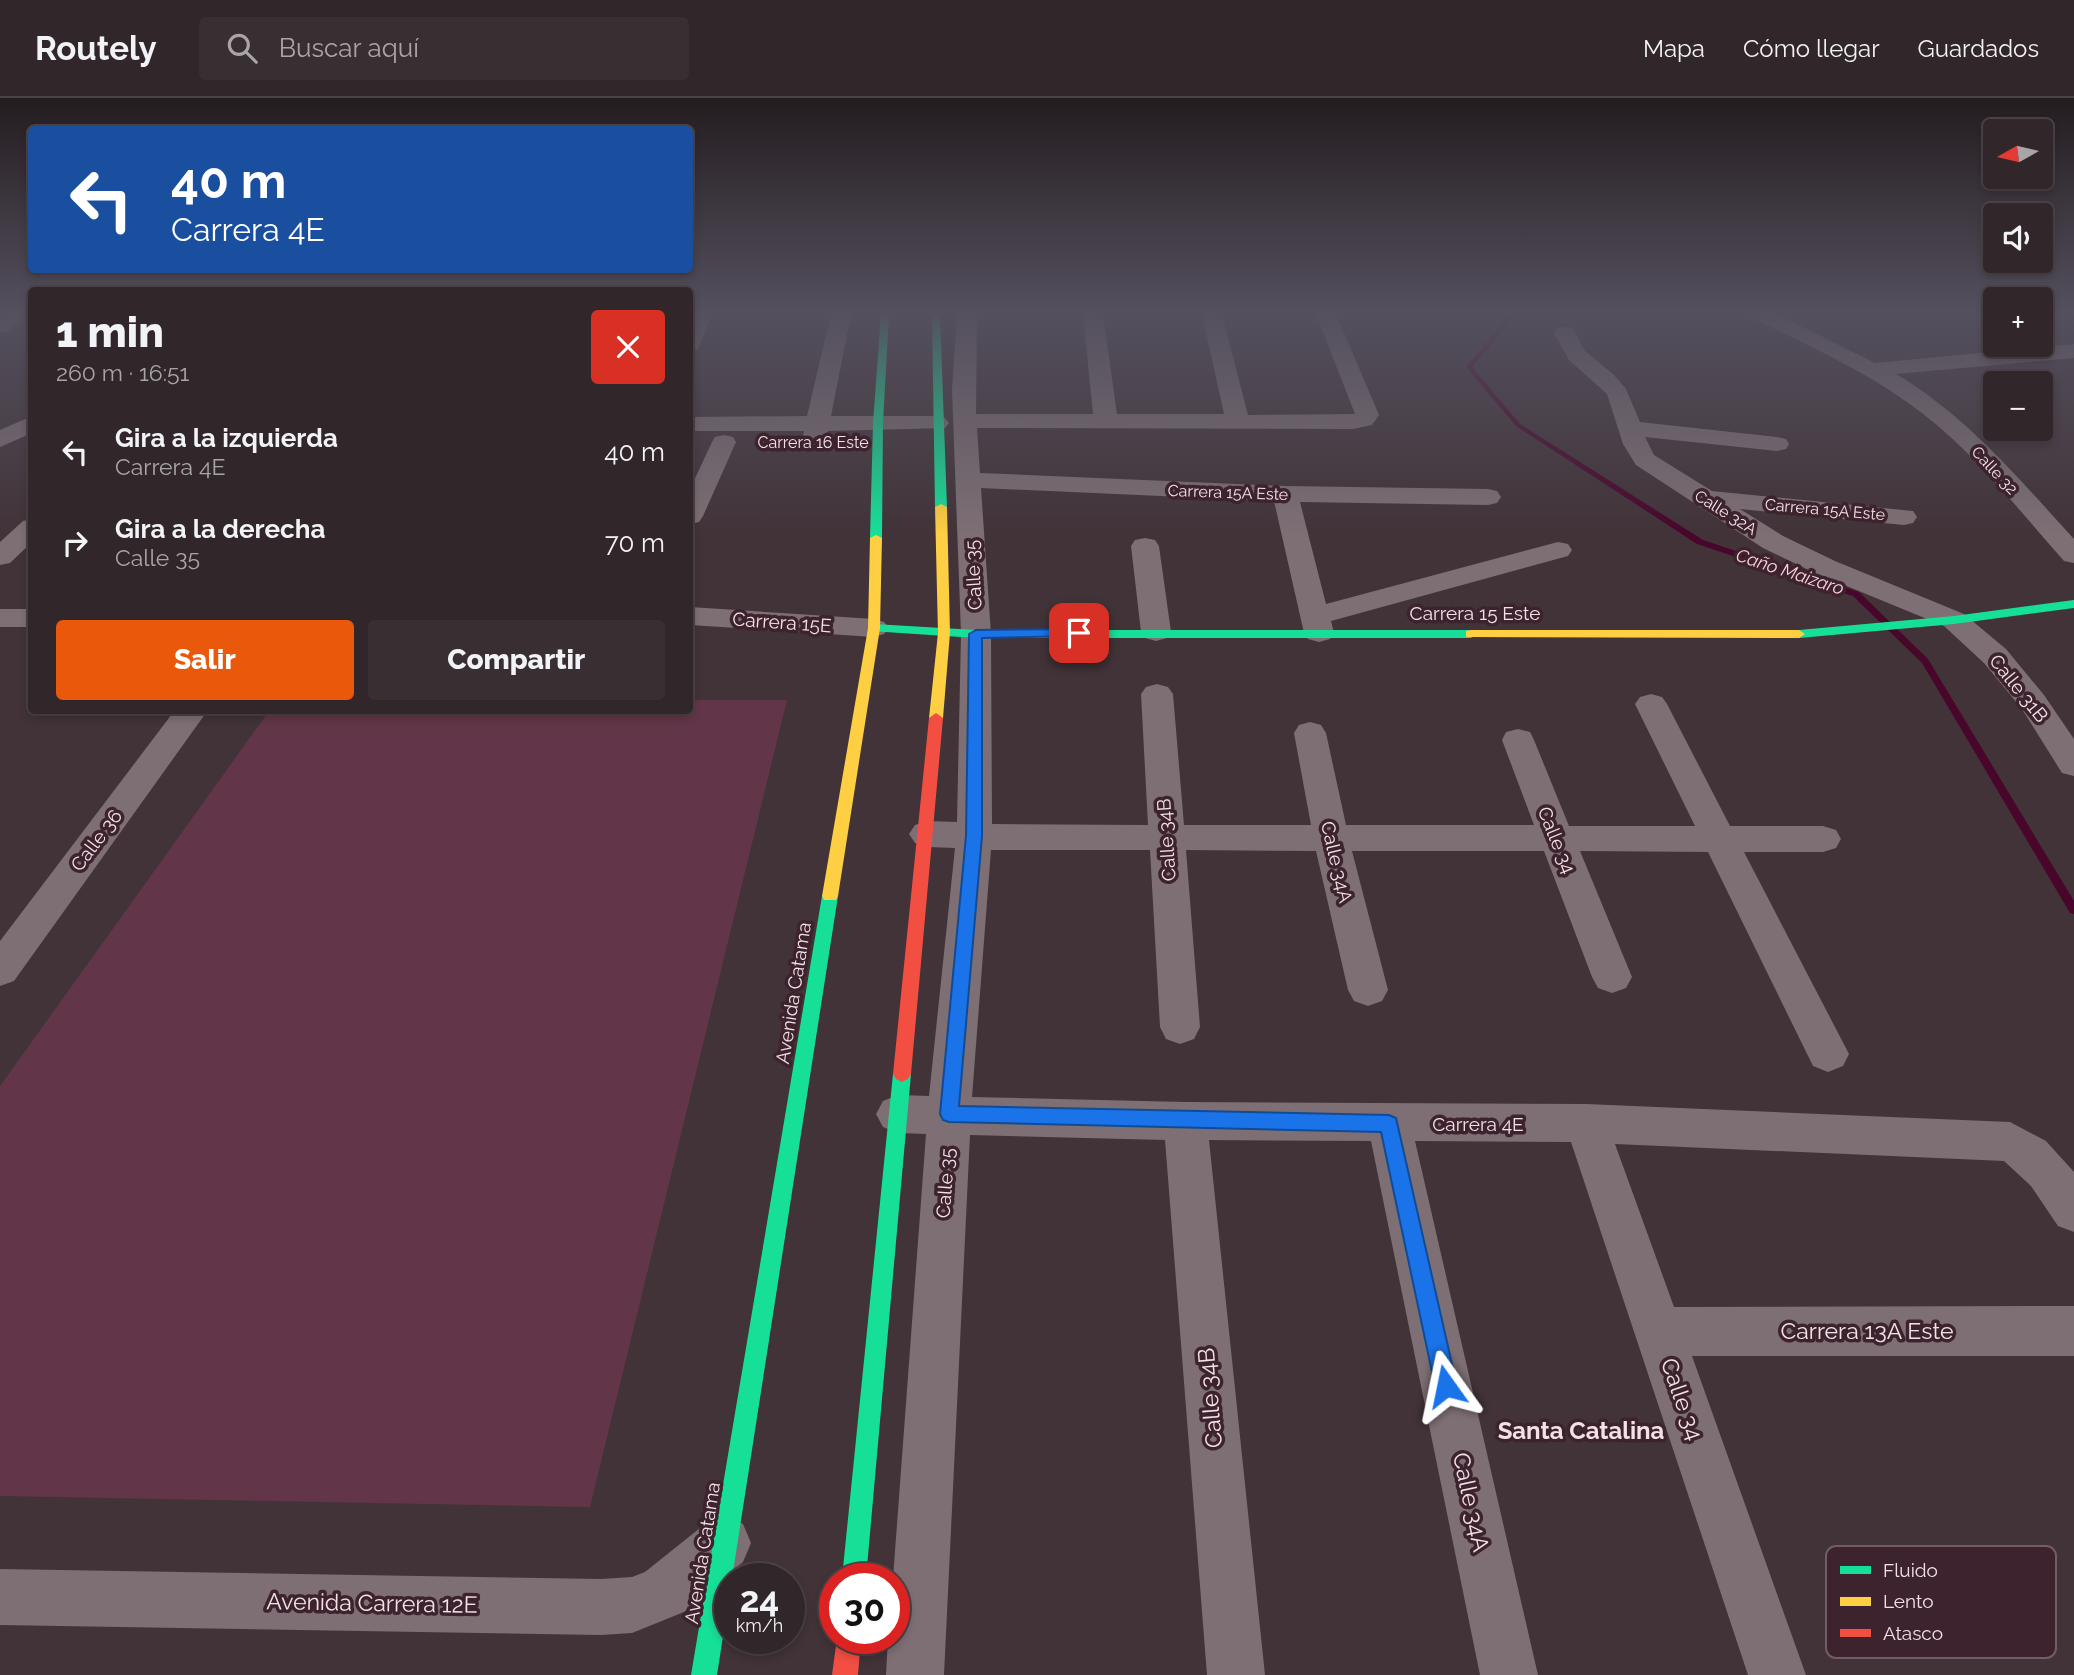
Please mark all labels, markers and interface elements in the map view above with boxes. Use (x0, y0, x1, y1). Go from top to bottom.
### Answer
search box (199, 17, 689, 80)
text: Routely (35, 29, 157, 68)
icon: search (223, 29, 261, 67)
text: Buscar aquí (279, 33, 419, 63)
text: Mapa (1643, 34, 1705, 63)
text: Cómo llegar (1743, 34, 1880, 63)
text: Guardados (1918, 34, 2039, 63)
north arrow (1983, 119, 2053, 189)
map controls (1983, 119, 2053, 441)
text: 40 m (171, 152, 286, 209)
icon: left (56, 154, 147, 245)
button: sound (1983, 203, 2053, 273)
text: Carrera 4E (171, 211, 325, 248)
button: + (1983, 287, 2053, 357)
text: 1 min (56, 308, 164, 357)
button: close (591, 310, 665, 384)
text: 260 m · 16:51 (56, 359, 189, 386)
button: − (1983, 371, 2053, 441)
text: Gira a la izquierda (115, 423, 338, 453)
icon: left (56, 433, 94, 471)
street label: Carrera 16 Este (757, 433, 869, 452)
text: 40 m (604, 437, 665, 467)
street label: Calle 32 (1968, 442, 2022, 498)
text: Carrera 4E (115, 453, 226, 480)
street label: Carrera 15A Este (1167, 481, 1289, 504)
street label: Calle 32A (1691, 486, 1760, 539)
street label: Carrera 15A Este (1764, 495, 1886, 524)
text: Gira a la derecha (115, 514, 325, 544)
icon: right (56, 524, 94, 562)
text: 70 m (605, 528, 665, 558)
street label: Calle 35 (960, 539, 986, 611)
text: Calle 35 (115, 544, 200, 571)
water label: Caño Maizaro (1734, 544, 1847, 599)
street label: Carrera 15 Este (1410, 602, 1540, 624)
pin (1049, 603, 1109, 663)
street label: Carrera 15E (732, 608, 832, 636)
icon: arrive (1060, 614, 1098, 652)
button: Salir (56, 620, 354, 700)
button: Compartir (368, 620, 665, 700)
street label: Calle 31B (1985, 650, 2053, 726)
street label: Calle 34B (1152, 798, 1180, 882)
street label: Calle 34 (1534, 803, 1580, 877)
street label: Calle 36 (66, 805, 126, 875)
street label: Calle 34A (1317, 819, 1357, 905)
street label: Avenida Catama (771, 921, 815, 1065)
street label: Carrera 4E (1432, 1113, 1524, 1135)
street label: Calle 35 (932, 1147, 958, 1219)
street label: Carrera 13A Este (1781, 1317, 1953, 1344)
street label: Calle 34B (1192, 1347, 1227, 1449)
position arrow (1409, 1349, 1483, 1423)
street label: Calle 34 (1656, 1354, 1709, 1443)
district label: Santa Catalina (1498, 1416, 1665, 1445)
street label: Calle 34A (1448, 1450, 1495, 1554)
street label: Avenida Catama (680, 1481, 724, 1625)
legend (1826, 1546, 2056, 1658)
text: Fluido (1883, 1559, 1938, 1581)
speed limit sign: 30 (819, 1563, 910, 1654)
text: 24 (740, 1579, 779, 1620)
street label: Avenida Carrera 12E (266, 1587, 478, 1618)
text: Lento (1883, 1590, 1934, 1612)
text: km/h (736, 1615, 783, 1636)
text: Atasco (1883, 1622, 1943, 1644)

